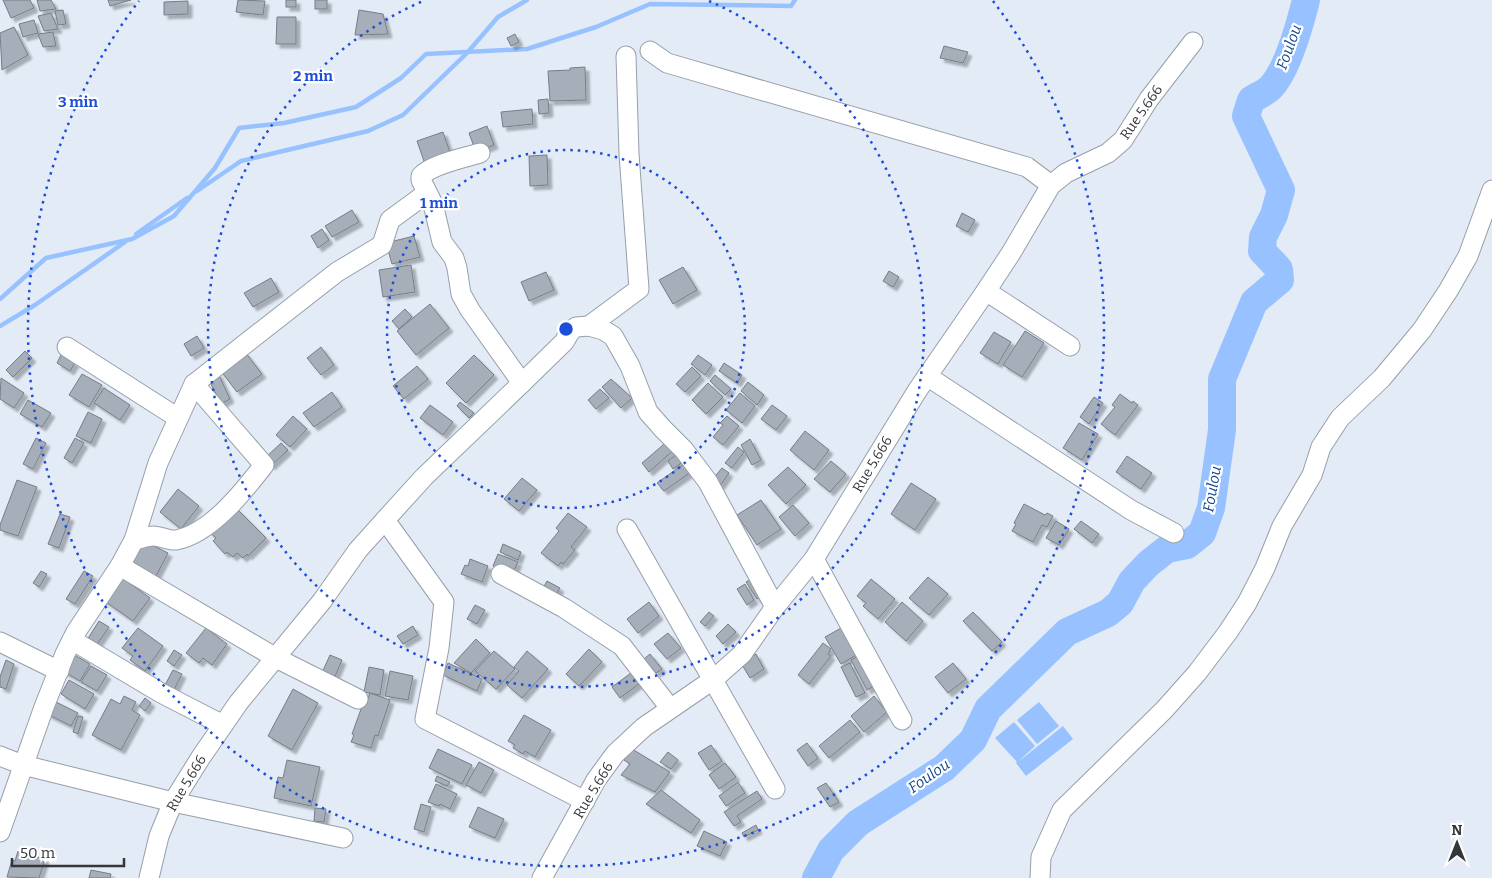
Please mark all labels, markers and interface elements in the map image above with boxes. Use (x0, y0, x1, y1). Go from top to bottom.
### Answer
water label: Foulou (1273, 22, 1305, 72)
text: 2 min (293, 67, 333, 85)
street label: Rue 5.666 (1116, 82, 1166, 143)
text: 3 min (58, 93, 98, 111)
text: 1 min (420, 194, 458, 212)
centre of rings (557, 320, 575, 338)
street label: Rue 5.666 (849, 433, 896, 495)
water label: Foulou (1199, 465, 1225, 513)
street label: Rue 5.666 (163, 752, 210, 814)
water label: Foulou (905, 755, 953, 797)
street label: Rue 5.666 (570, 759, 617, 821)
north arrow (1432, 818, 1482, 868)
text: N (1452, 822, 1463, 839)
scale bar (12, 836, 125, 868)
text: 50 m (20, 844, 56, 862)

